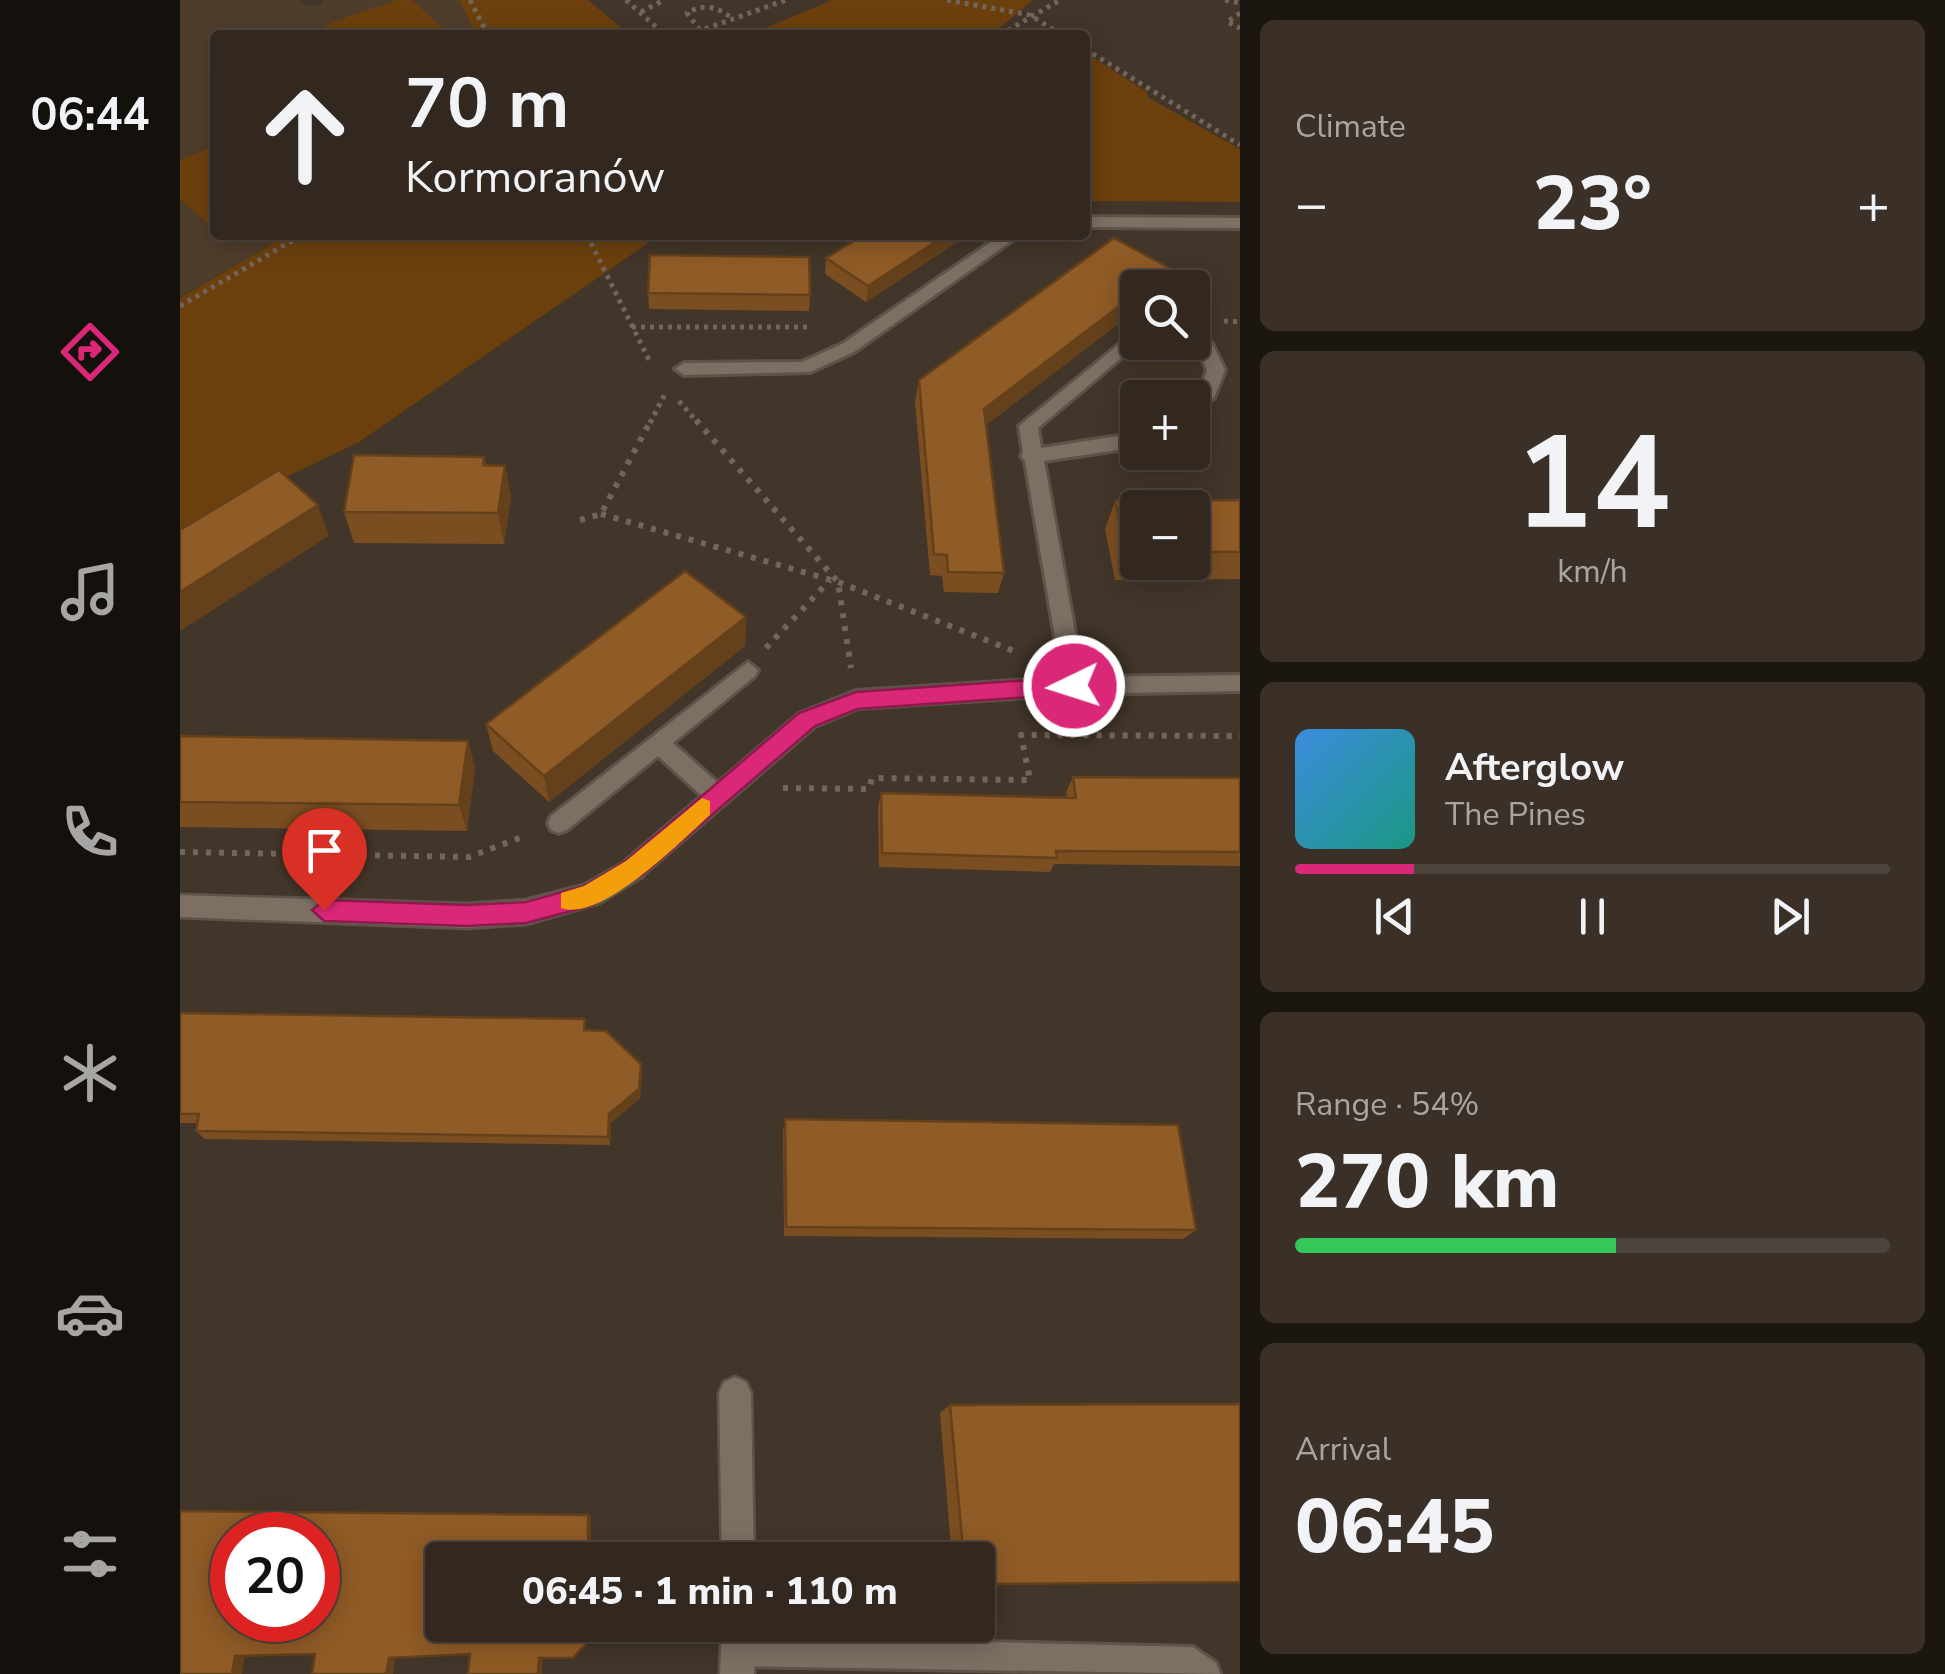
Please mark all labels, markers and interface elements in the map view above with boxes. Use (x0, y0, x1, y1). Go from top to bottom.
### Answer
text: 70 m (405, 56, 569, 152)
icon: ahead (240, 70, 370, 200)
text: 06:44 (30, 85, 150, 146)
text: Climate (1295, 105, 1406, 148)
text: Kormoranów (405, 147, 665, 208)
text: 23° (1533, 153, 1652, 255)
text: − (1295, 167, 1328, 242)
text: + (1857, 167, 1890, 242)
map controls (1120, 270, 1210, 580)
button: search (1120, 270, 1210, 360)
icon: directions (55, 317, 125, 387)
button: + (1120, 380, 1210, 470)
text: 14 (1514, 396, 1671, 573)
button: − (1120, 490, 1210, 580)
text: km/h (1557, 550, 1628, 593)
icon: music (55, 557, 125, 627)
position arrow (1022, 634, 1126, 738)
text: Afterglow (1445, 742, 1624, 793)
text: The Pines (1445, 793, 1586, 836)
icon: phone (55, 797, 125, 867)
pin (282, 808, 367, 911)
icon: arrive (297, 823, 352, 878)
icon: previous (1367, 889, 1422, 944)
icon: pause (1565, 889, 1620, 944)
icon: next (1763, 889, 1818, 944)
icon: climate (55, 1038, 125, 1108)
text: Range · 54% (1295, 1083, 1479, 1126)
text: 270 km (1295, 1131, 1559, 1233)
icon: car (55, 1278, 125, 1348)
text: Arrival (1295, 1428, 1391, 1471)
text: 06:45 (1295, 1476, 1495, 1578)
speed limit sign: 20 (210, 1512, 340, 1642)
icon: filters (55, 1519, 125, 1589)
text: 06:45 · 1 min · 110 m (522, 1566, 898, 1617)

